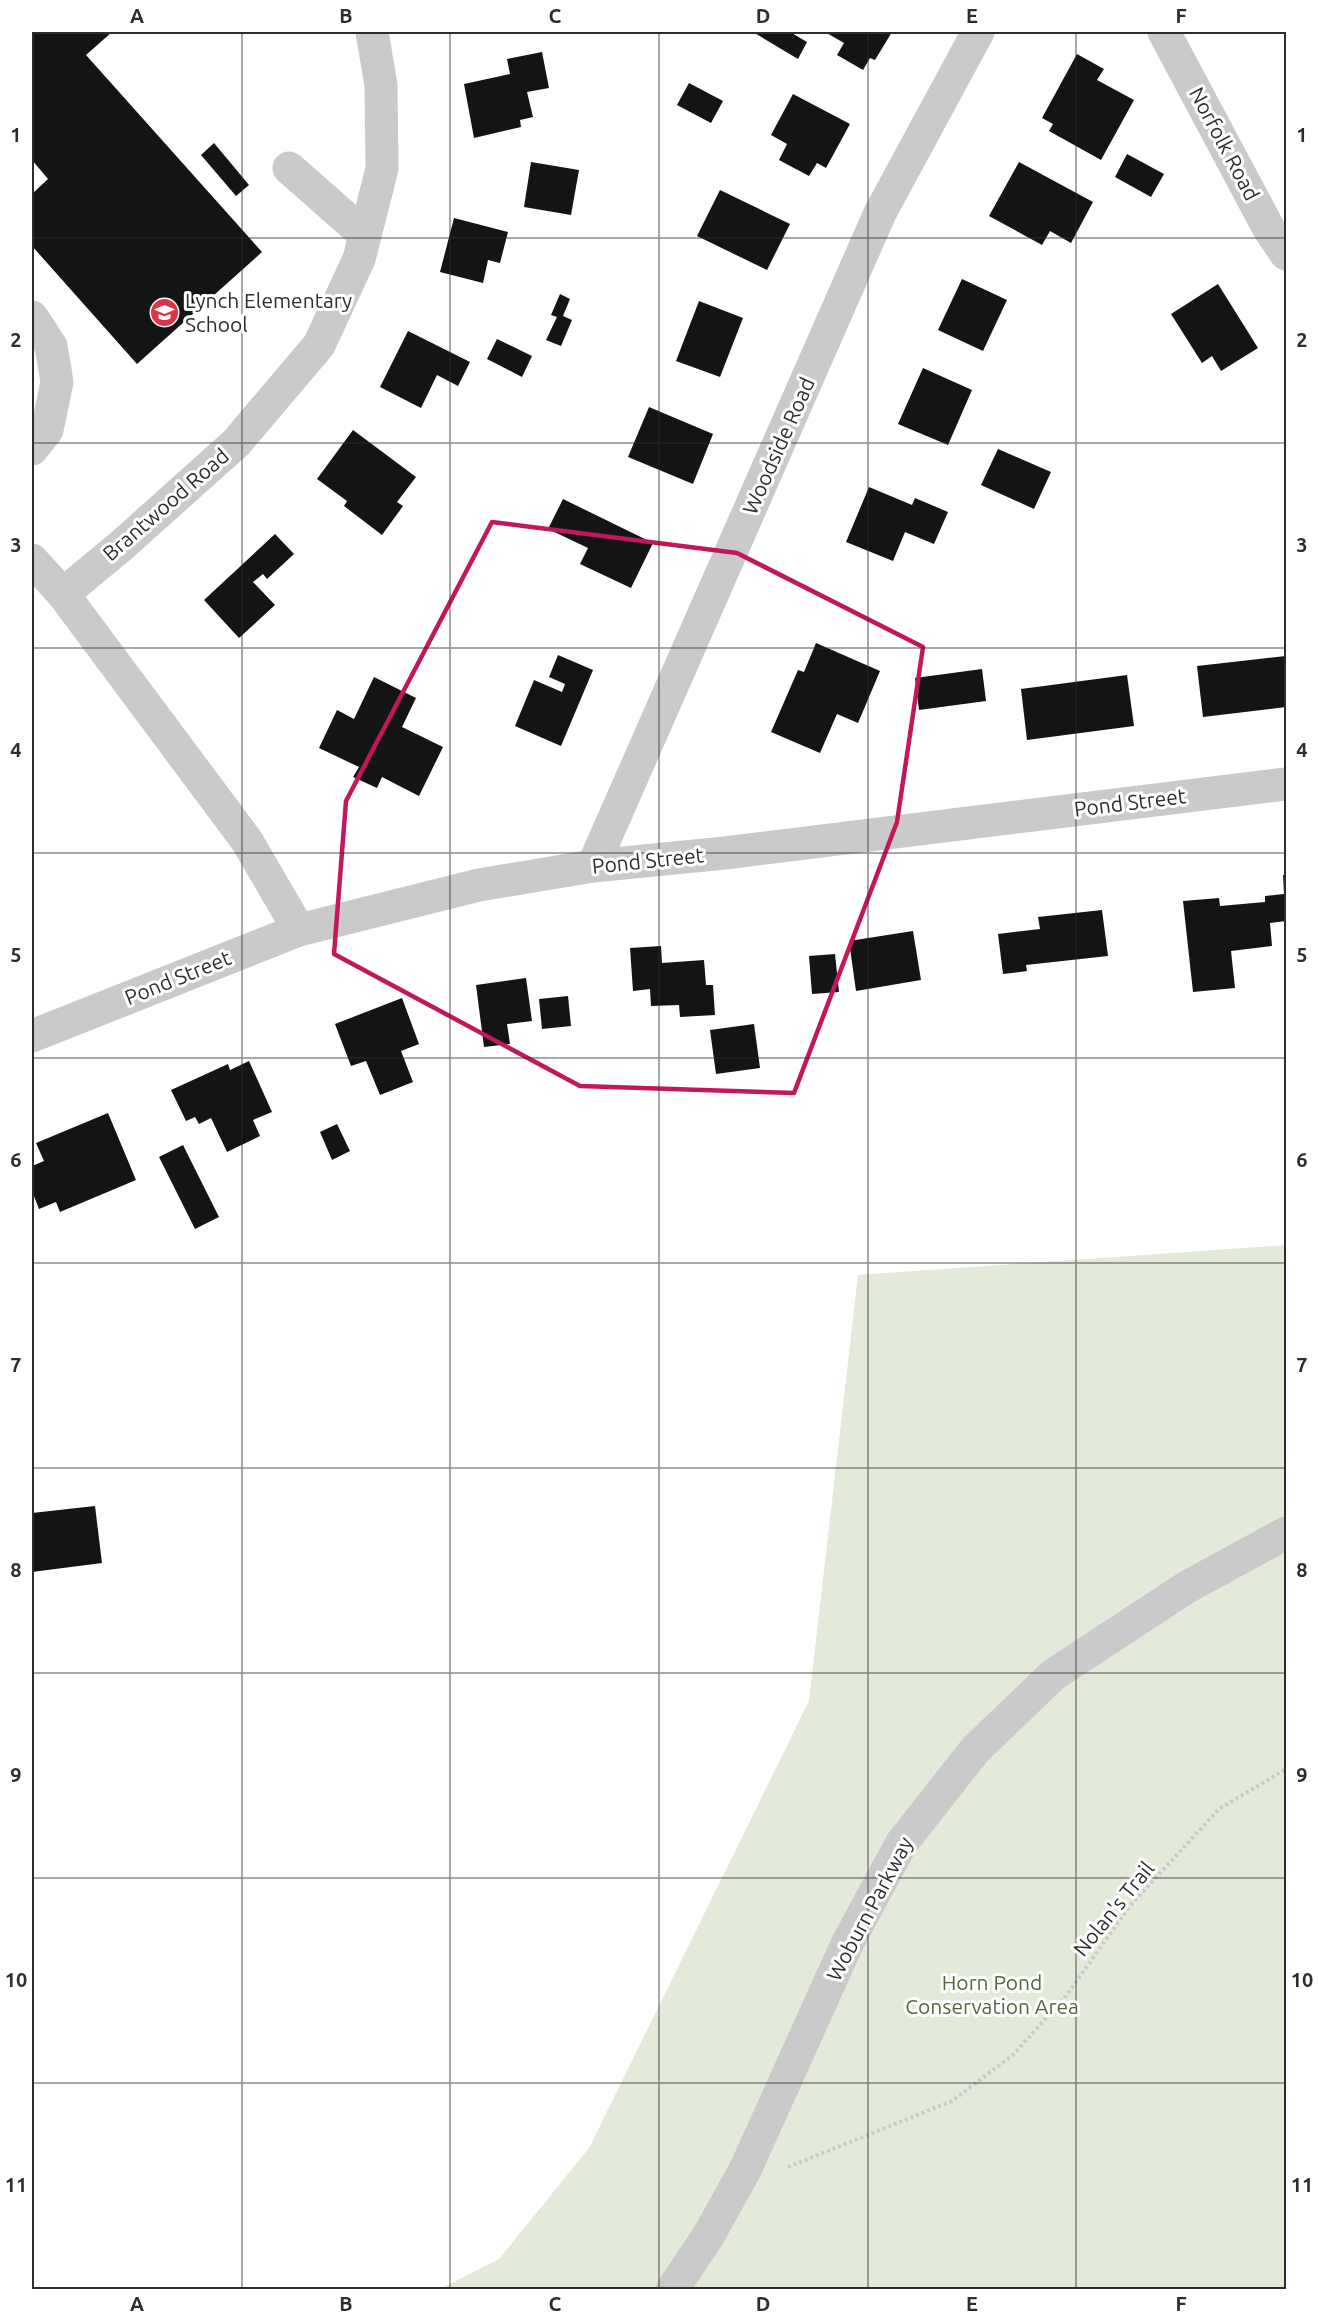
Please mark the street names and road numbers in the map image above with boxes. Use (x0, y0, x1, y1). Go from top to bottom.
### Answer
street label: Norfolk Road (1185, 83, 1265, 204)
street label: Woodside Road (737, 373, 819, 518)
street label: Brantwood Road (98, 443, 233, 565)
street label: Pond Street (1073, 783, 1187, 821)
street label: Pond Street (591, 842, 705, 878)
street label: Pond Street (121, 945, 234, 1009)
street label: Woburn Parkway (821, 1833, 917, 1985)
street label: Nolan's Trail (1068, 1856, 1159, 1960)

